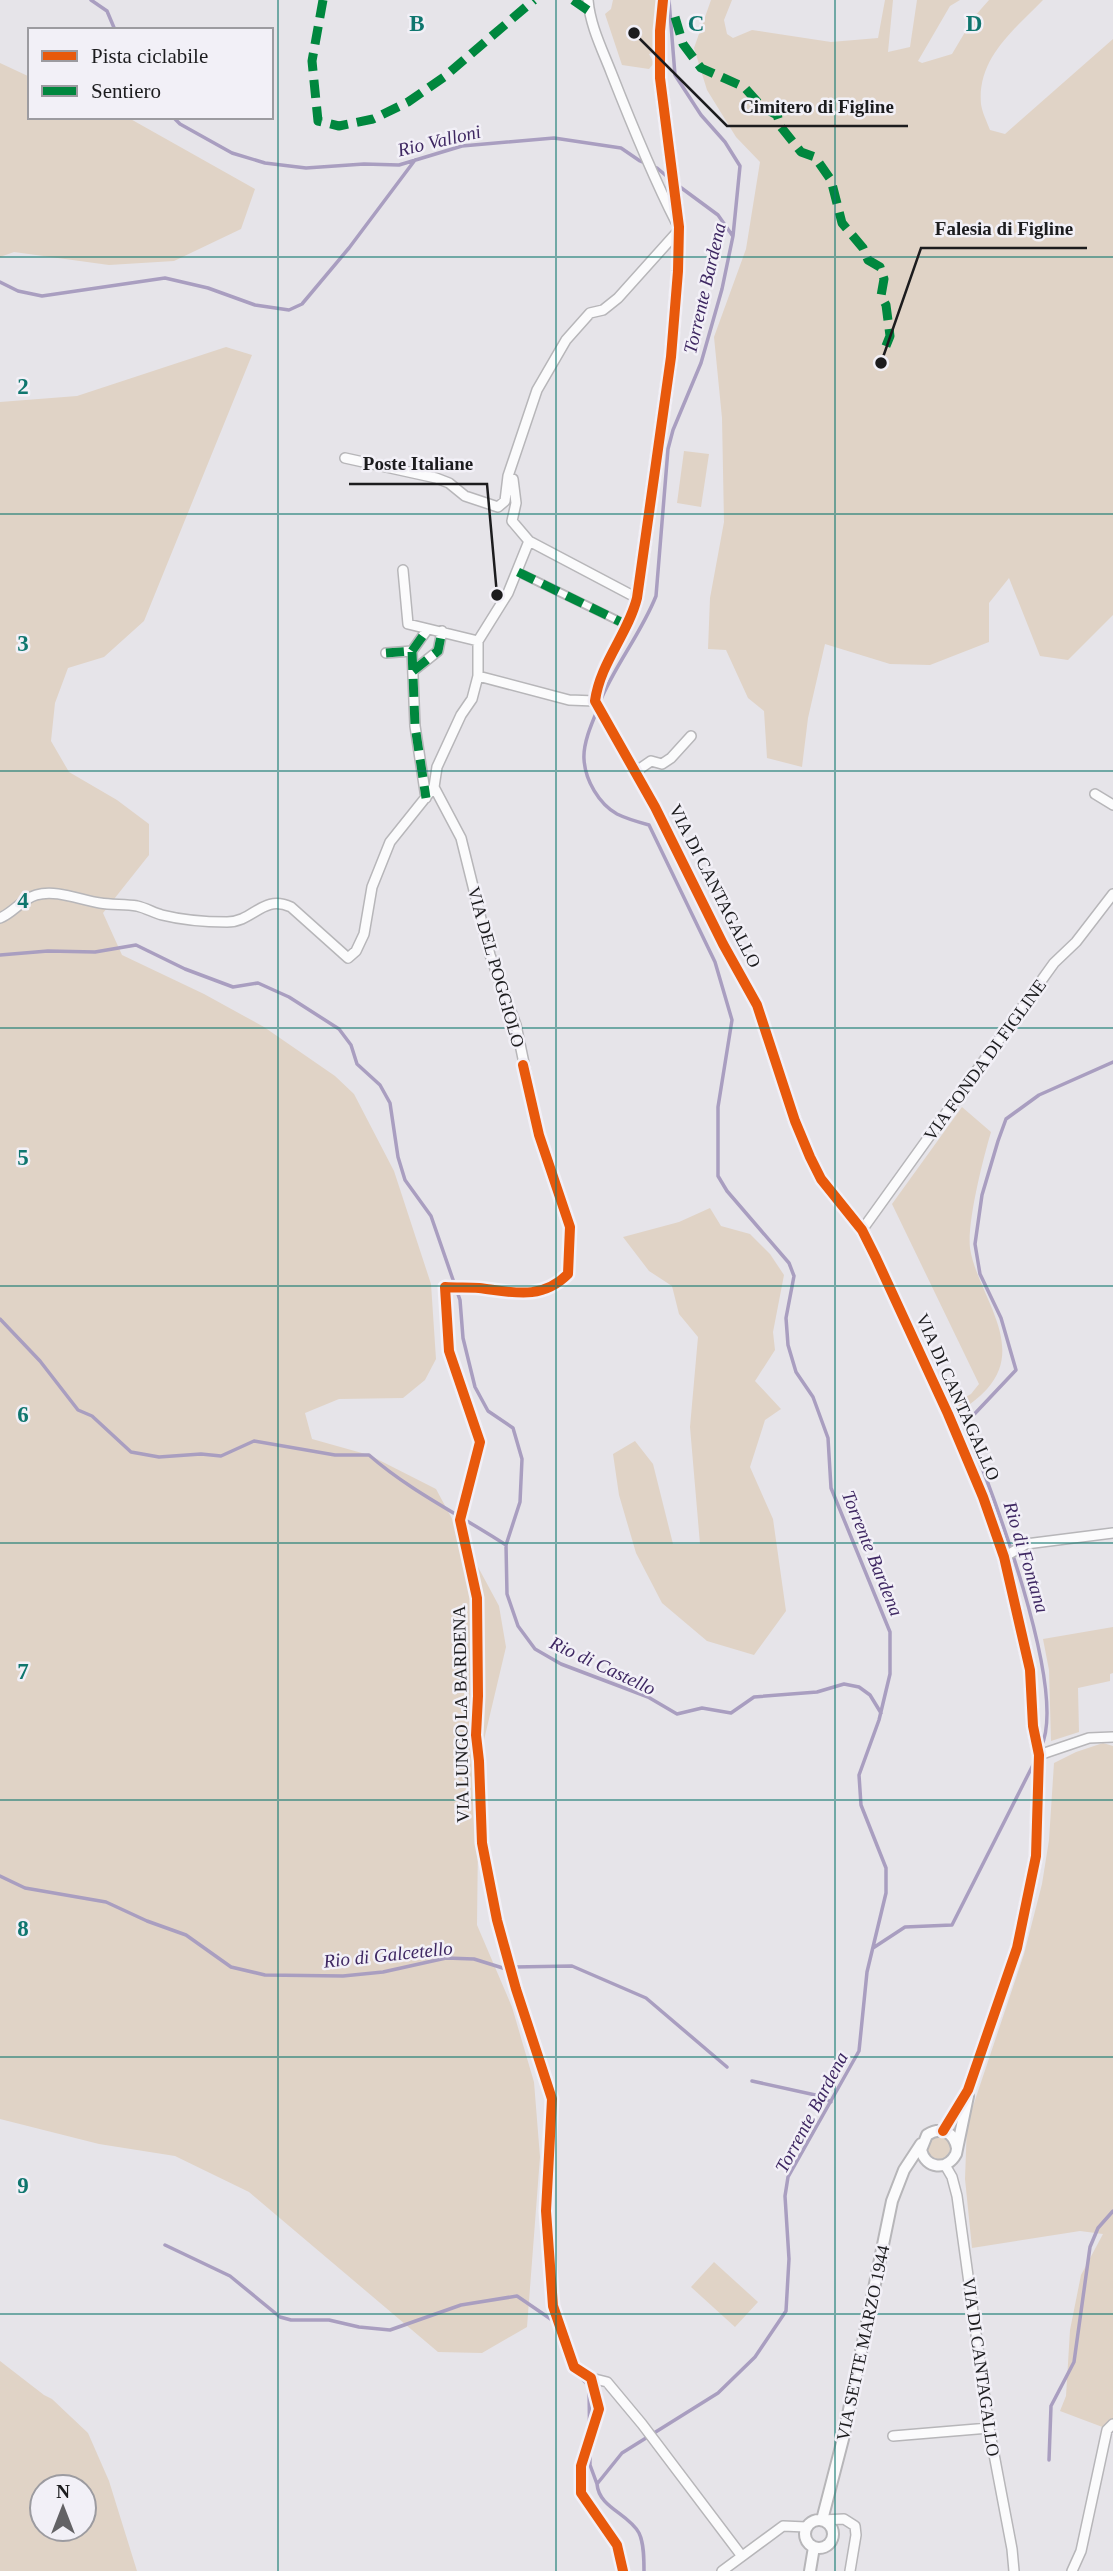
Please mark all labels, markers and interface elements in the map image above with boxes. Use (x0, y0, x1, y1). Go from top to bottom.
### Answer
text: B (409, 11, 425, 36)
text: C (688, 11, 704, 36)
text: D (966, 11, 982, 36)
legend (28, 28, 273, 119)
text: Pista ciclabile (91, 44, 208, 68)
text: Sentiero (91, 79, 161, 103)
callout: Cimitero di Figline (727, 86, 908, 126)
text: Cimitero di Figline (740, 96, 894, 117)
water label: Rio Valloni (394, 121, 483, 161)
callout: Falesia di Figline (921, 208, 1087, 248)
text: Falesia di Figline (935, 218, 1073, 239)
water label: Torrente Bardena (679, 221, 730, 356)
text: 2 (17, 374, 29, 399)
callout: Poste Italiane (349, 444, 487, 484)
text: Poste Italiane (363, 453, 473, 474)
text: 3 (17, 631, 29, 656)
street label: VIA DI CANTAGALLO (665, 801, 765, 971)
street label: VIA DEL POGGIOLO (463, 884, 529, 1050)
text: 4 (17, 888, 29, 913)
street label: VIA FONDA DI FIGLINE (920, 975, 1050, 1145)
text: 5 (17, 1145, 29, 1170)
street label: VIA DI CANTAGALLO (912, 1310, 1004, 1484)
text: 6 (17, 1402, 29, 1427)
water label: Torrente Bardena (838, 1487, 907, 1619)
water label: Rio di Fontana (999, 1498, 1053, 1615)
street label: VIA LUNGO LA BARDENA (449, 1605, 473, 1823)
water label: Rio di Castello (546, 1631, 659, 1699)
text: 7 (17, 1659, 29, 1684)
text: 8 (17, 1916, 29, 1941)
water label: Rio di Galcetello (321, 1937, 454, 1972)
water label: Torrente Bardena (771, 2048, 852, 2176)
text: 9 (17, 2173, 29, 2198)
street label: VIA SETTE MARZO 1944 (832, 2243, 894, 2443)
street label: VIA DI CANTAGALLO (959, 2276, 1003, 2458)
north arrow (28, 2473, 98, 2543)
text: N (56, 2481, 70, 2502)

